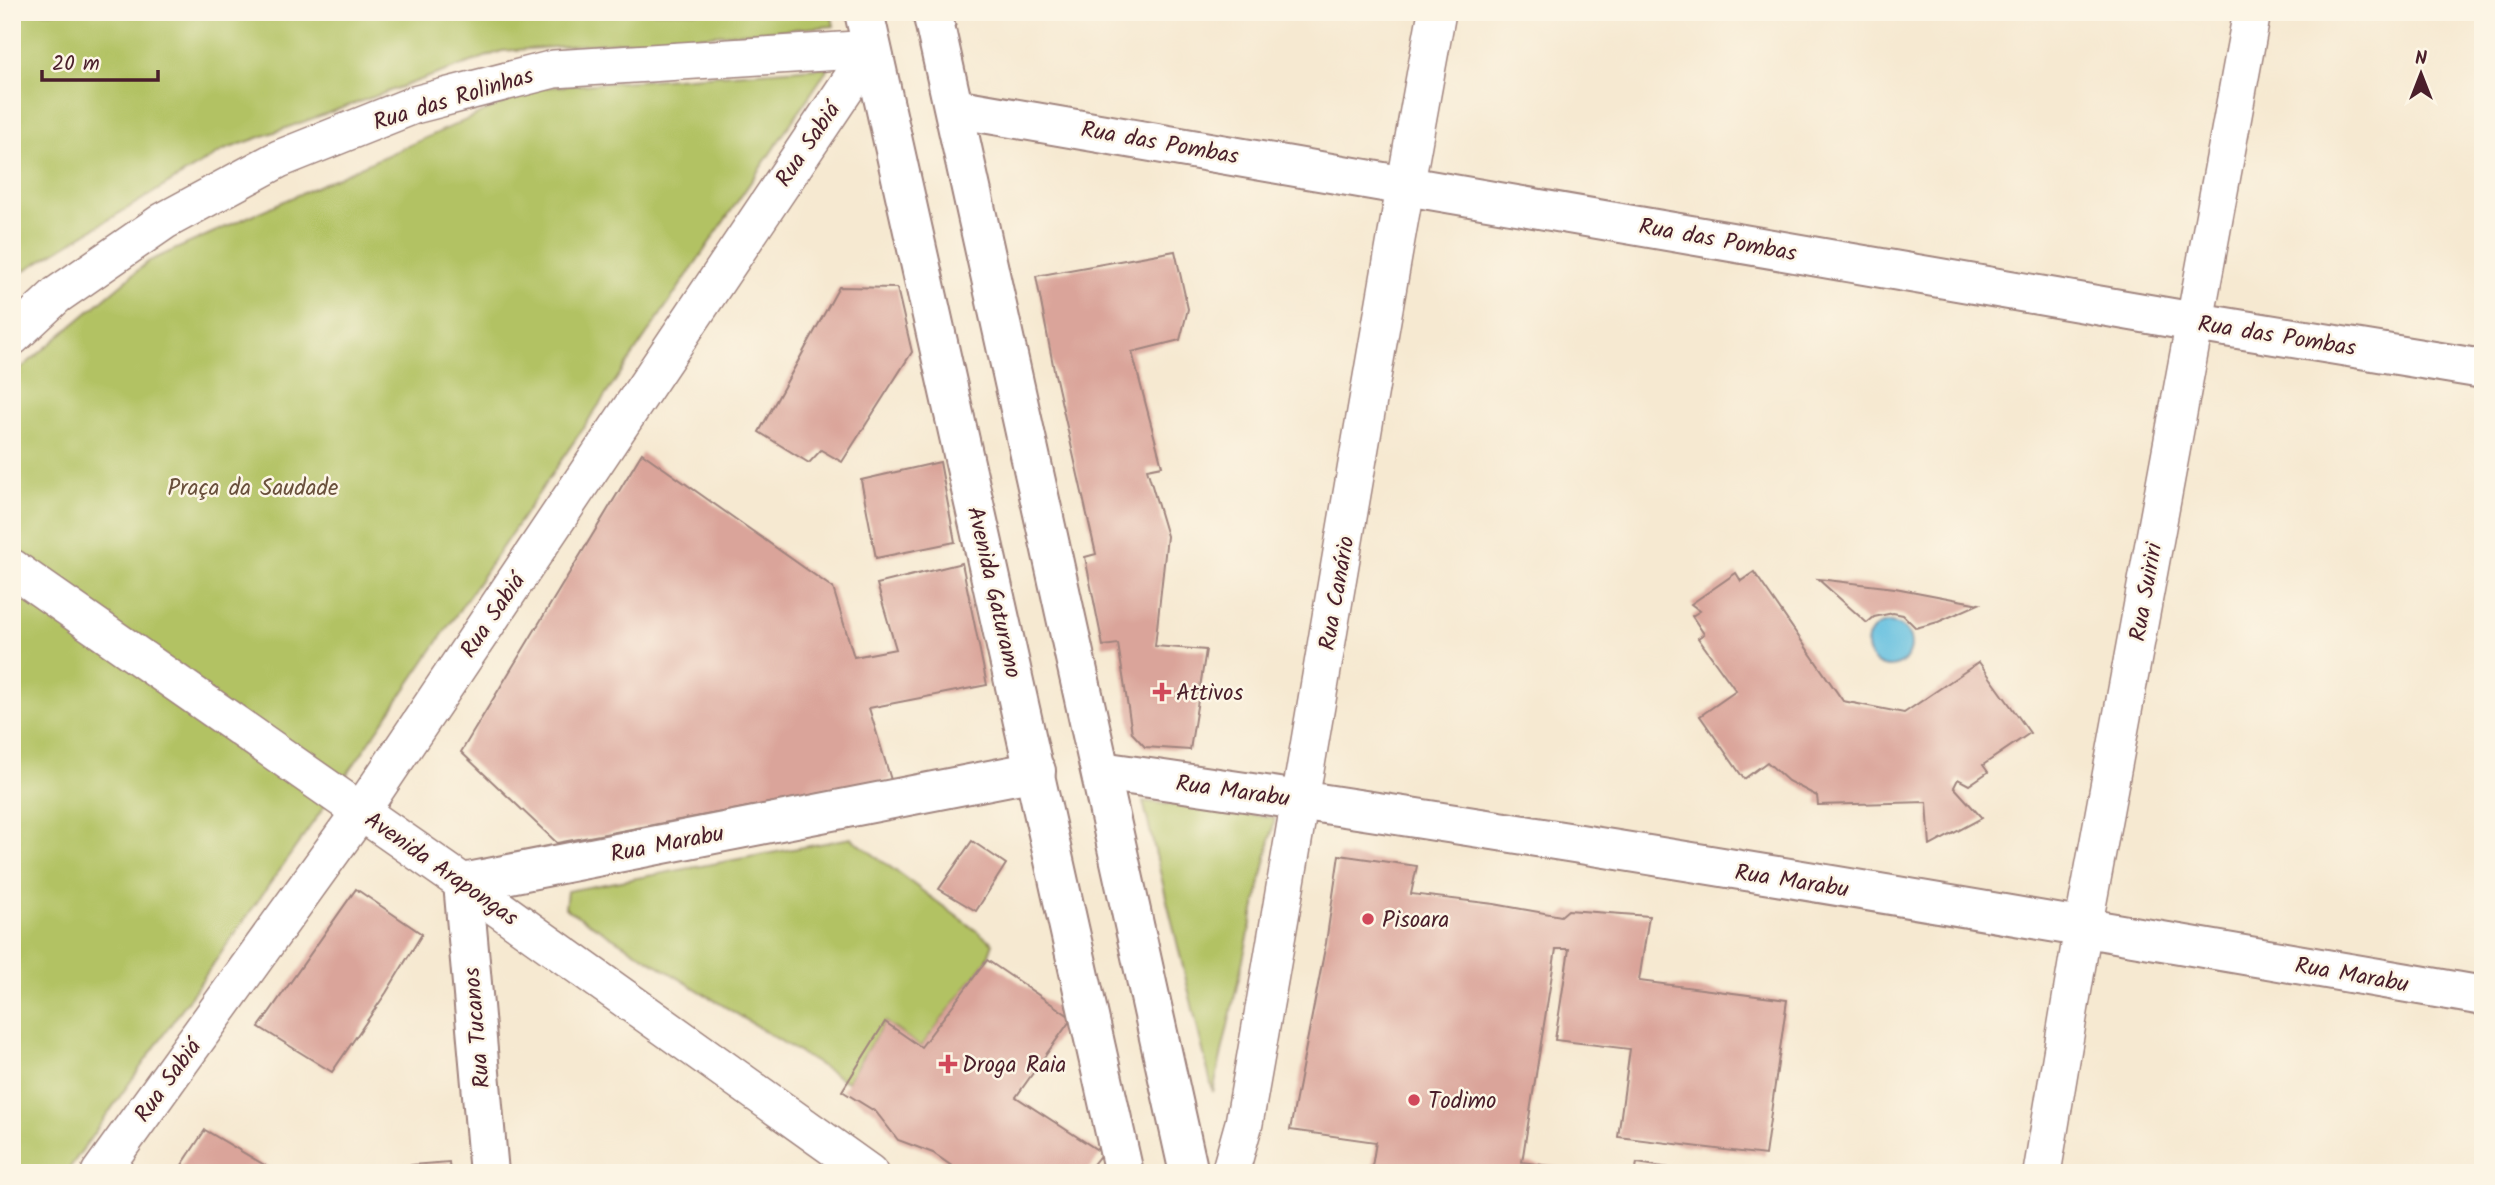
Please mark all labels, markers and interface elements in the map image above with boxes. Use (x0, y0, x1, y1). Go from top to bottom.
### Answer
scale bar (42, 38, 158, 82)
north arrow (2386, 38, 2456, 108)
text: N (2415, 44, 2427, 74)
text: 20 m (52, 48, 100, 81)
street label: Rua das Rolinhas (369, 58, 538, 141)
street label: Rua Sabiá (767, 94, 852, 195)
street label: Rua das Pombas (1078, 112, 1242, 176)
street label: Rua das Pombas (1636, 209, 1800, 273)
street label: Rua das Pombas (2195, 307, 2359, 367)
park label: Praça da Saudade (168, 471, 338, 507)
street label: Avenida Gaturamo (956, 503, 1030, 682)
street label: Rua Canário (1310, 533, 1366, 653)
street label: Rua Suiriri (2121, 539, 2174, 644)
street label: Rua Sabiá (452, 565, 537, 666)
place label: Attivos (1176, 676, 1243, 712)
marker: Attivos (1154, 684, 1170, 700)
street label: Rua Marabu (1173, 766, 1292, 818)
street label: Avenida Arapongas (356, 803, 525, 936)
street label: Rua Marabu (608, 816, 727, 874)
street label: Rua Marabu (1732, 855, 1851, 909)
place label: Pisoara (1382, 903, 1449, 939)
marker: Pisoara (1360, 911, 1376, 927)
street label: Rua Marabu (2292, 948, 2411, 1004)
street label: Rua Tucanos (455, 966, 501, 1090)
street label: Rua Sabiá (126, 1030, 213, 1131)
place label: Droga Raia (962, 1048, 1066, 1084)
marker: Droga Raia (940, 1056, 956, 1072)
place label: Todimo (1428, 1084, 1496, 1120)
marker: Todimo (1406, 1092, 1422, 1108)

